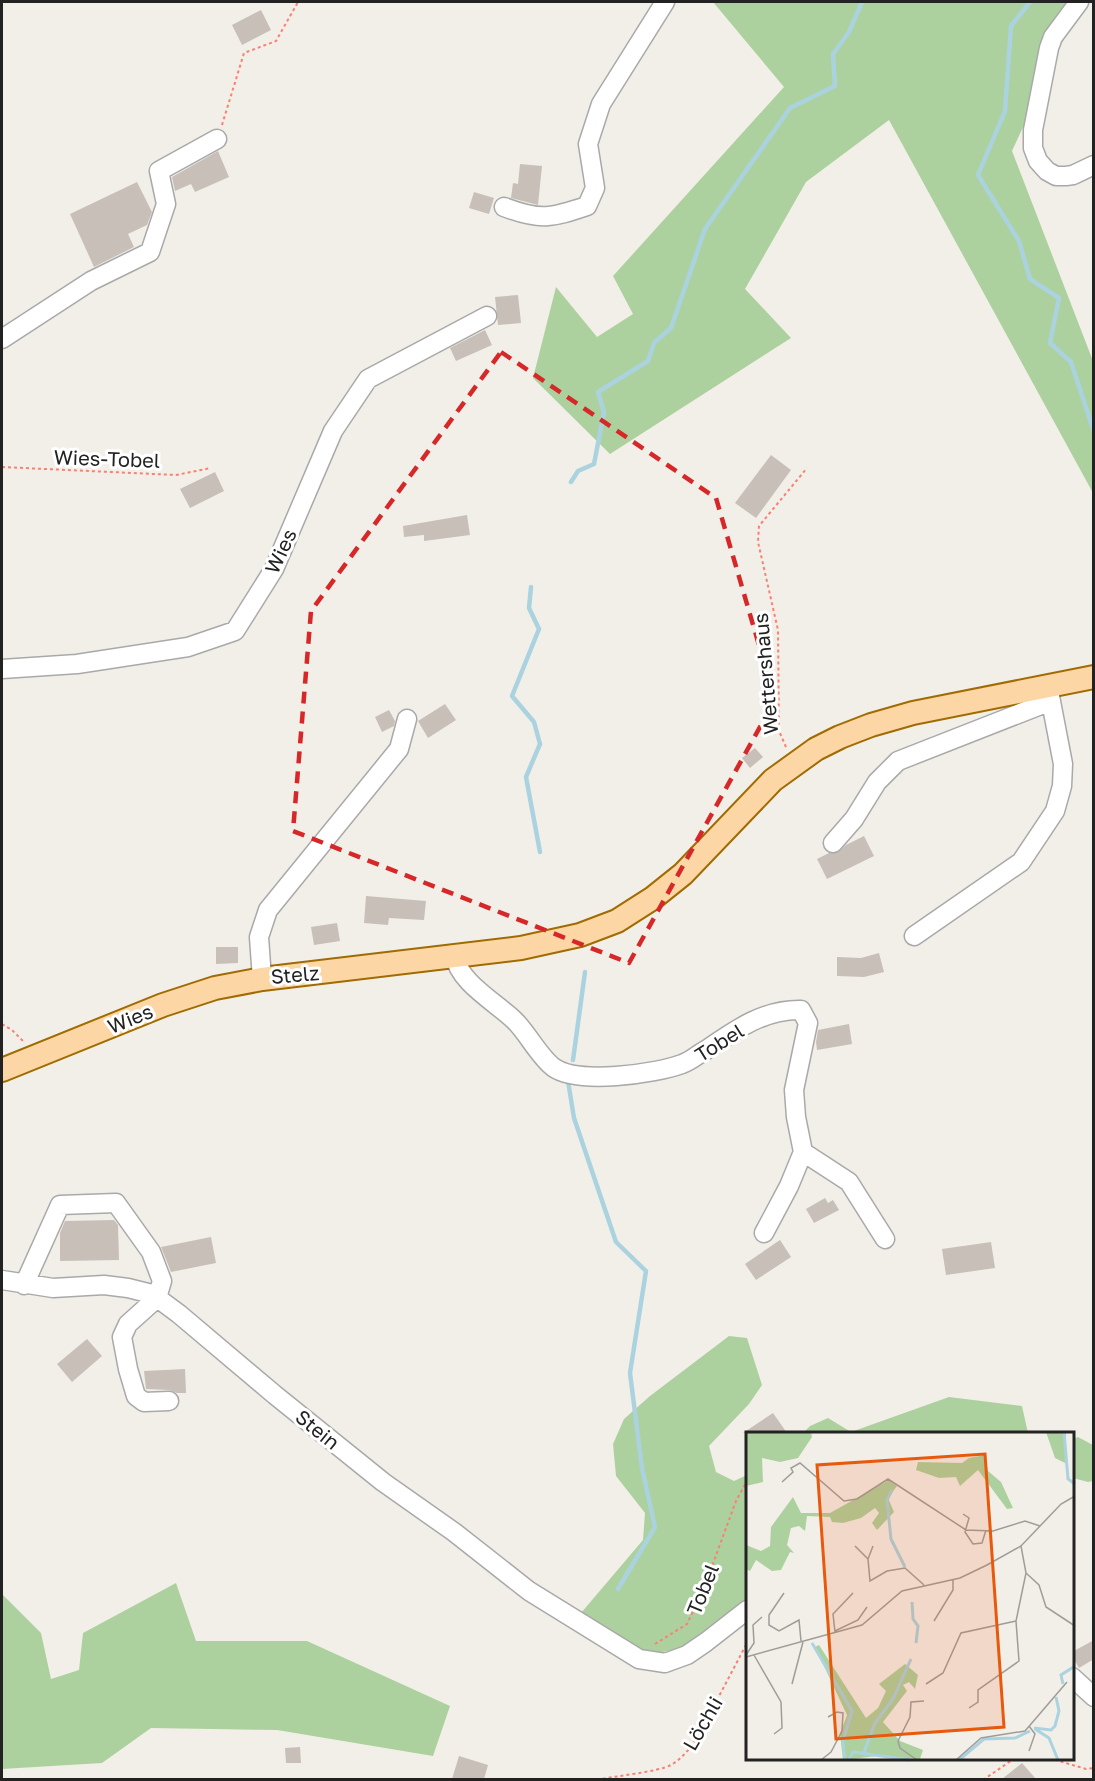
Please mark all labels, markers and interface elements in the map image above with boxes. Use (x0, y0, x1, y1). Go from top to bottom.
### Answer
street label: Wies-Tobel (53, 444, 161, 472)
street label: Wies (259, 525, 301, 577)
street label: Wettershaus (748, 612, 782, 736)
street label: Stelz (270, 960, 320, 988)
street label: Wies (104, 998, 156, 1038)
street label: Tobel (690, 1018, 748, 1066)
street label: Stein (291, 1404, 345, 1454)
inset map (746, 1432, 1074, 1760)
street label: Tobel (681, 1560, 723, 1618)
street label: Löchli (677, 1692, 727, 1754)

